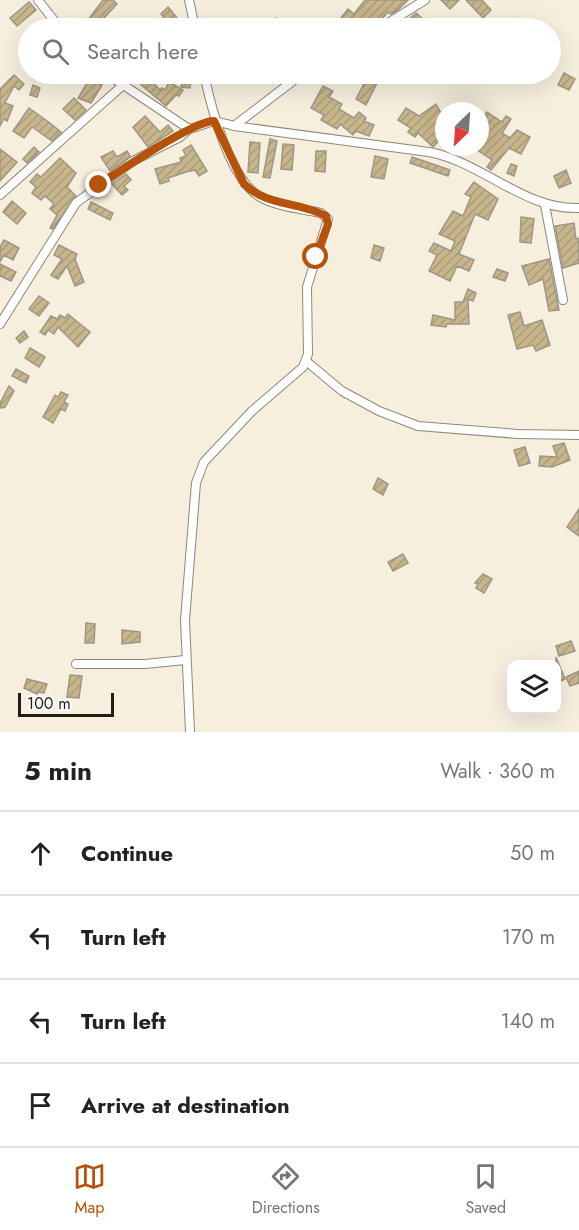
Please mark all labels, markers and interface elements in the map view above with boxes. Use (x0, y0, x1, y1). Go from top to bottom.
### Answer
search box (18, 18, 561, 84)
icon: search (39, 35, 72, 68)
text: Search here (87, 35, 198, 67)
north arrow (435, 102, 489, 156)
route end (85, 171, 111, 197)
route start (302, 243, 328, 269)
map controls (507, 660, 561, 714)
button: layers (507, 660, 561, 714)
scale bar (18, 690, 114, 718)
text: 100 m (27, 692, 71, 715)
text: 5 min (24, 752, 92, 790)
text: Walk · 360 m (440, 757, 555, 786)
icon: ahead (24, 837, 57, 870)
text: Continue (81, 837, 173, 869)
text: 50 m (510, 839, 555, 868)
icon: left (24, 921, 57, 954)
text: Turn left (81, 921, 166, 953)
text: 170 m (502, 923, 555, 952)
icon: left (24, 1005, 57, 1038)
text: Turn left (81, 1005, 166, 1037)
text: 140 m (501, 1007, 555, 1036)
icon: arrive (24, 1089, 57, 1122)
text: Arrive at destination (81, 1089, 290, 1121)
tab: Map (73, 1160, 106, 1219)
tab: Directions (252, 1160, 320, 1219)
tab: Saved (465, 1160, 506, 1219)

